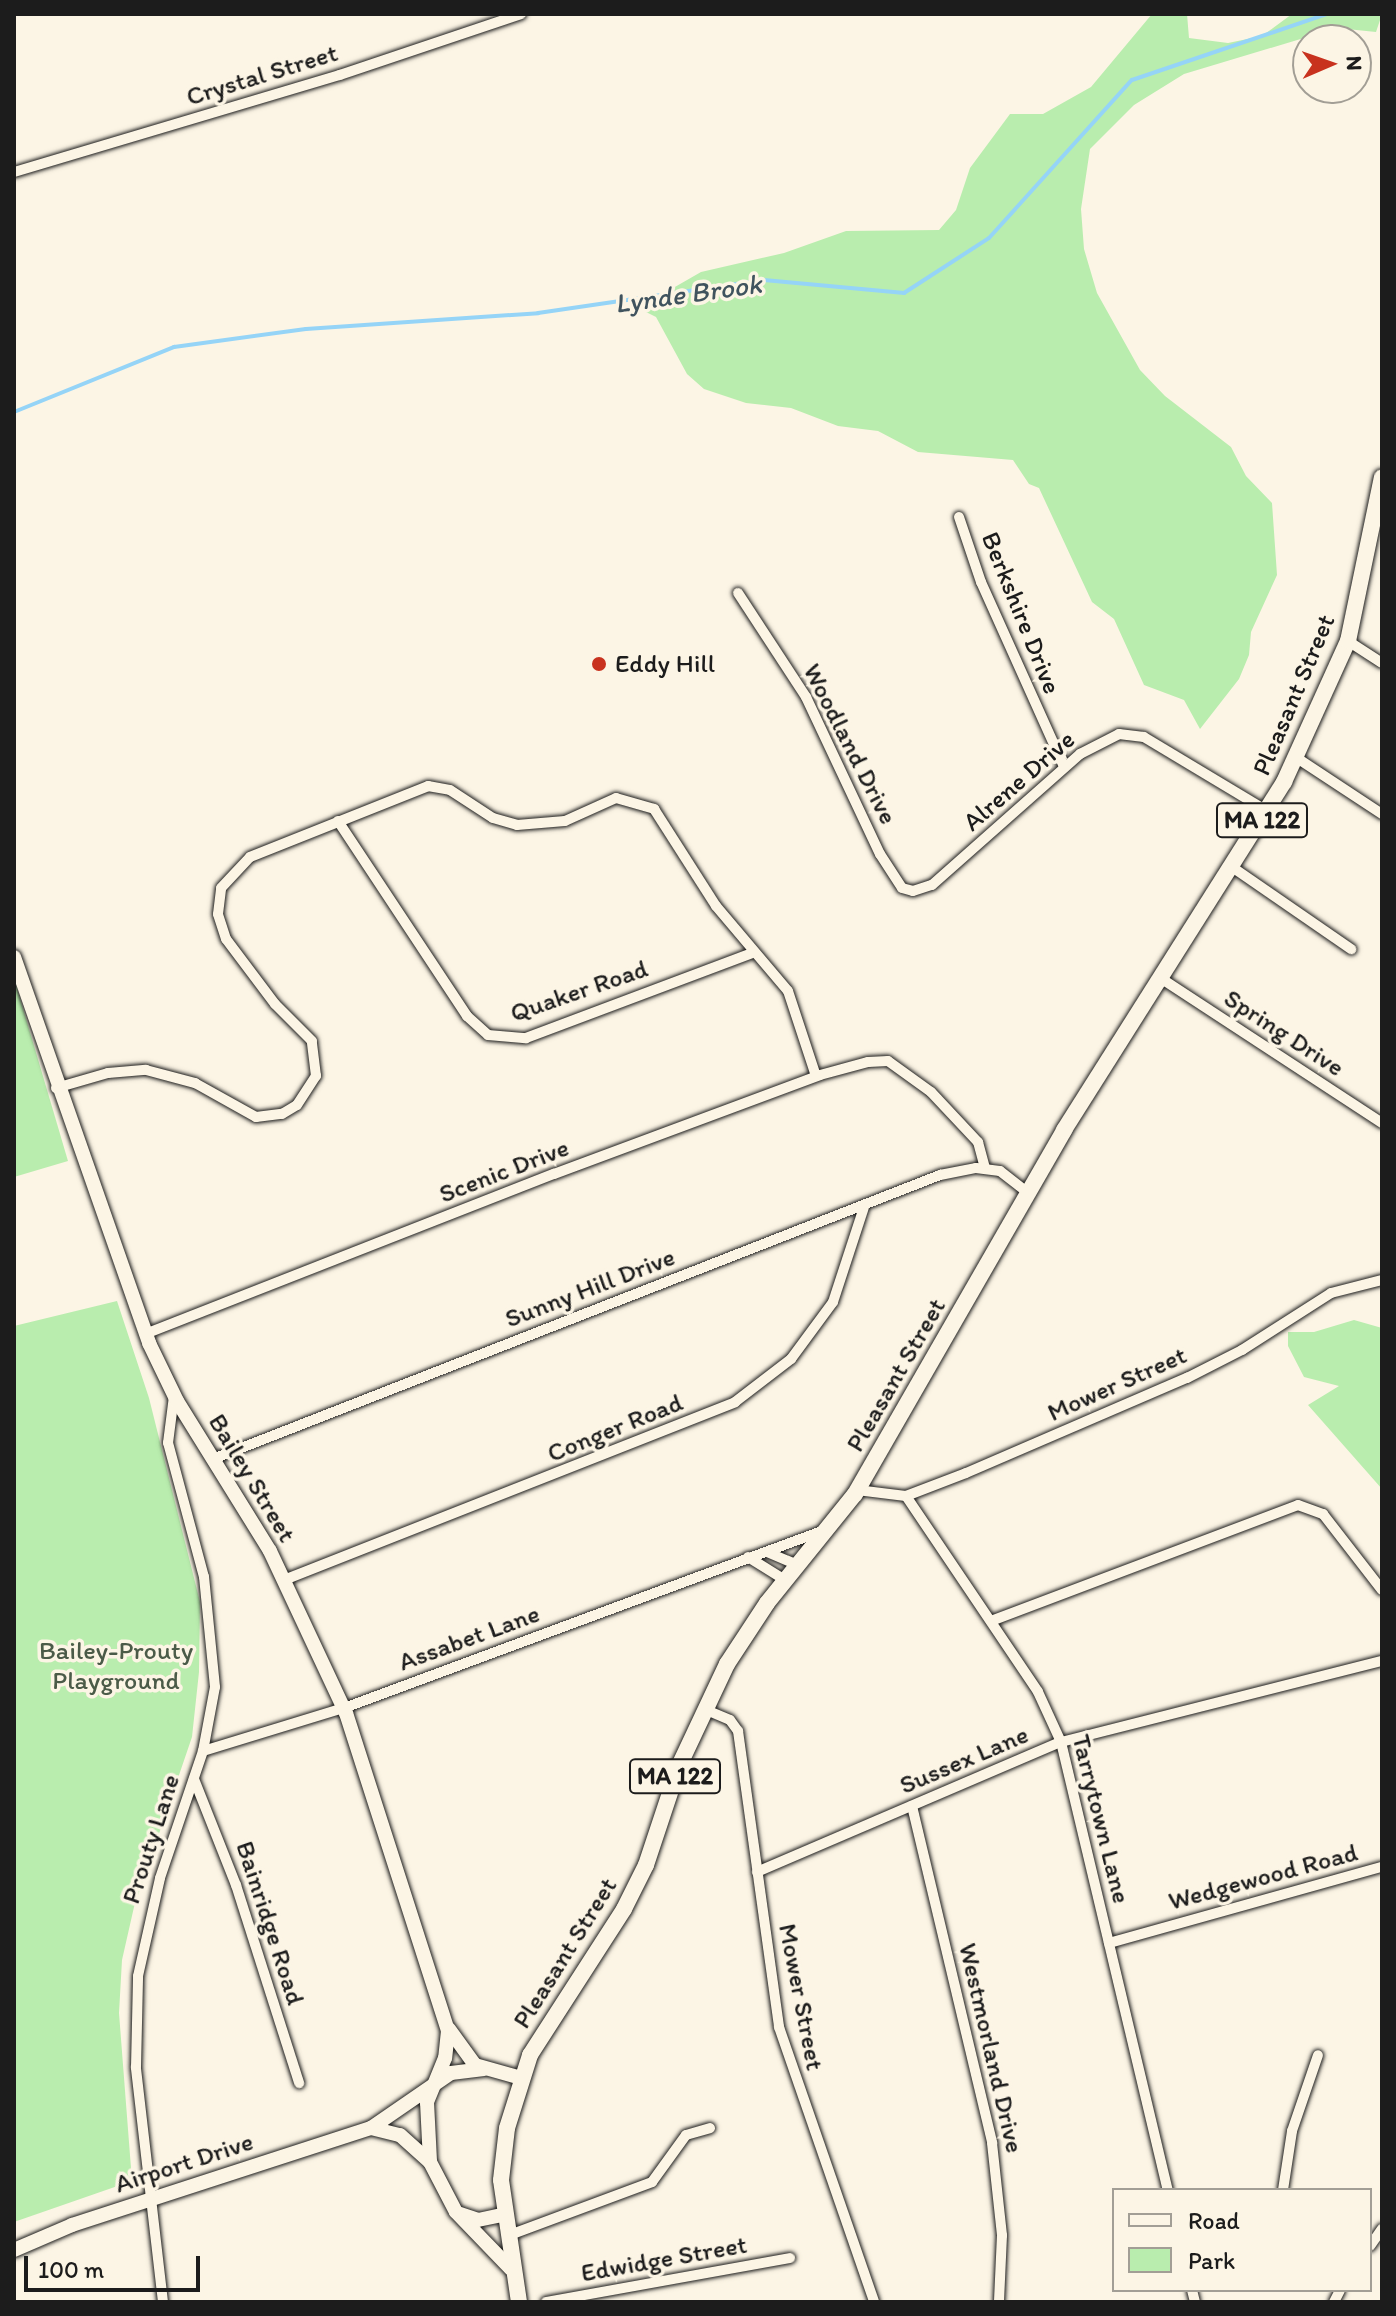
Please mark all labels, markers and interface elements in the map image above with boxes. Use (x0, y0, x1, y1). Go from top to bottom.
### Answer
north arrow (1292, 24, 1372, 104)
street label: Crystal Street (183, 37, 341, 113)
text: N (1341, 55, 1368, 71)
water label: Lynde Brook (612, 266, 764, 320)
street label: Berkshire Drive (974, 527, 1068, 699)
street label: Pleasant Street (1246, 610, 1342, 780)
place label: Eddy Hill (615, 648, 715, 680)
marker: Eddy Hill (590, 655, 608, 673)
street label: Woodland Drive (796, 658, 904, 830)
street label: Alrene Drive (957, 724, 1081, 838)
road number: MA 122 (1214, 800, 1310, 840)
street label: Quaker Road (506, 953, 652, 1029)
street label: Spring Drive (1218, 983, 1350, 1083)
street label: Scenic Drive (435, 1132, 573, 1210)
street label: Sunny Hill Drive (501, 1241, 679, 1335)
street label: Pleasant Street (840, 1293, 952, 1457)
street label: Mower Street (1043, 1340, 1191, 1428)
street label: Conger Road (543, 1387, 687, 1469)
street label: Bailey Street (202, 1408, 302, 1548)
street label: Assabet Lane (394, 1598, 544, 1678)
park label: Bailey-Prouty Playground (39, 1635, 193, 1696)
street label: Sussex Lane (895, 1719, 1033, 1801)
street label: Tarrytown Lane (1065, 1731, 1137, 1907)
road number: MA 122 (627, 1756, 723, 1796)
street label: Prouty Lane (115, 1770, 187, 1908)
street label: Bainridge Road (229, 1837, 311, 2009)
street label: Wedgewood Road (1165, 1837, 1361, 1917)
street label: Pleasant Street (506, 1872, 624, 2034)
street label: Mower Street (772, 1921, 830, 2073)
street label: Westmorland Drive (952, 1940, 1030, 2156)
street label: Airport Drive (111, 2126, 257, 2200)
legend (1112, 2188, 1372, 2292)
text: Road (1188, 2206, 1240, 2235)
street label: Edwidge Street (579, 2229, 749, 2289)
scale bar (28, 2240, 204, 2290)
text: Park (1188, 2246, 1235, 2275)
text: 100 m (38, 2255, 104, 2284)

